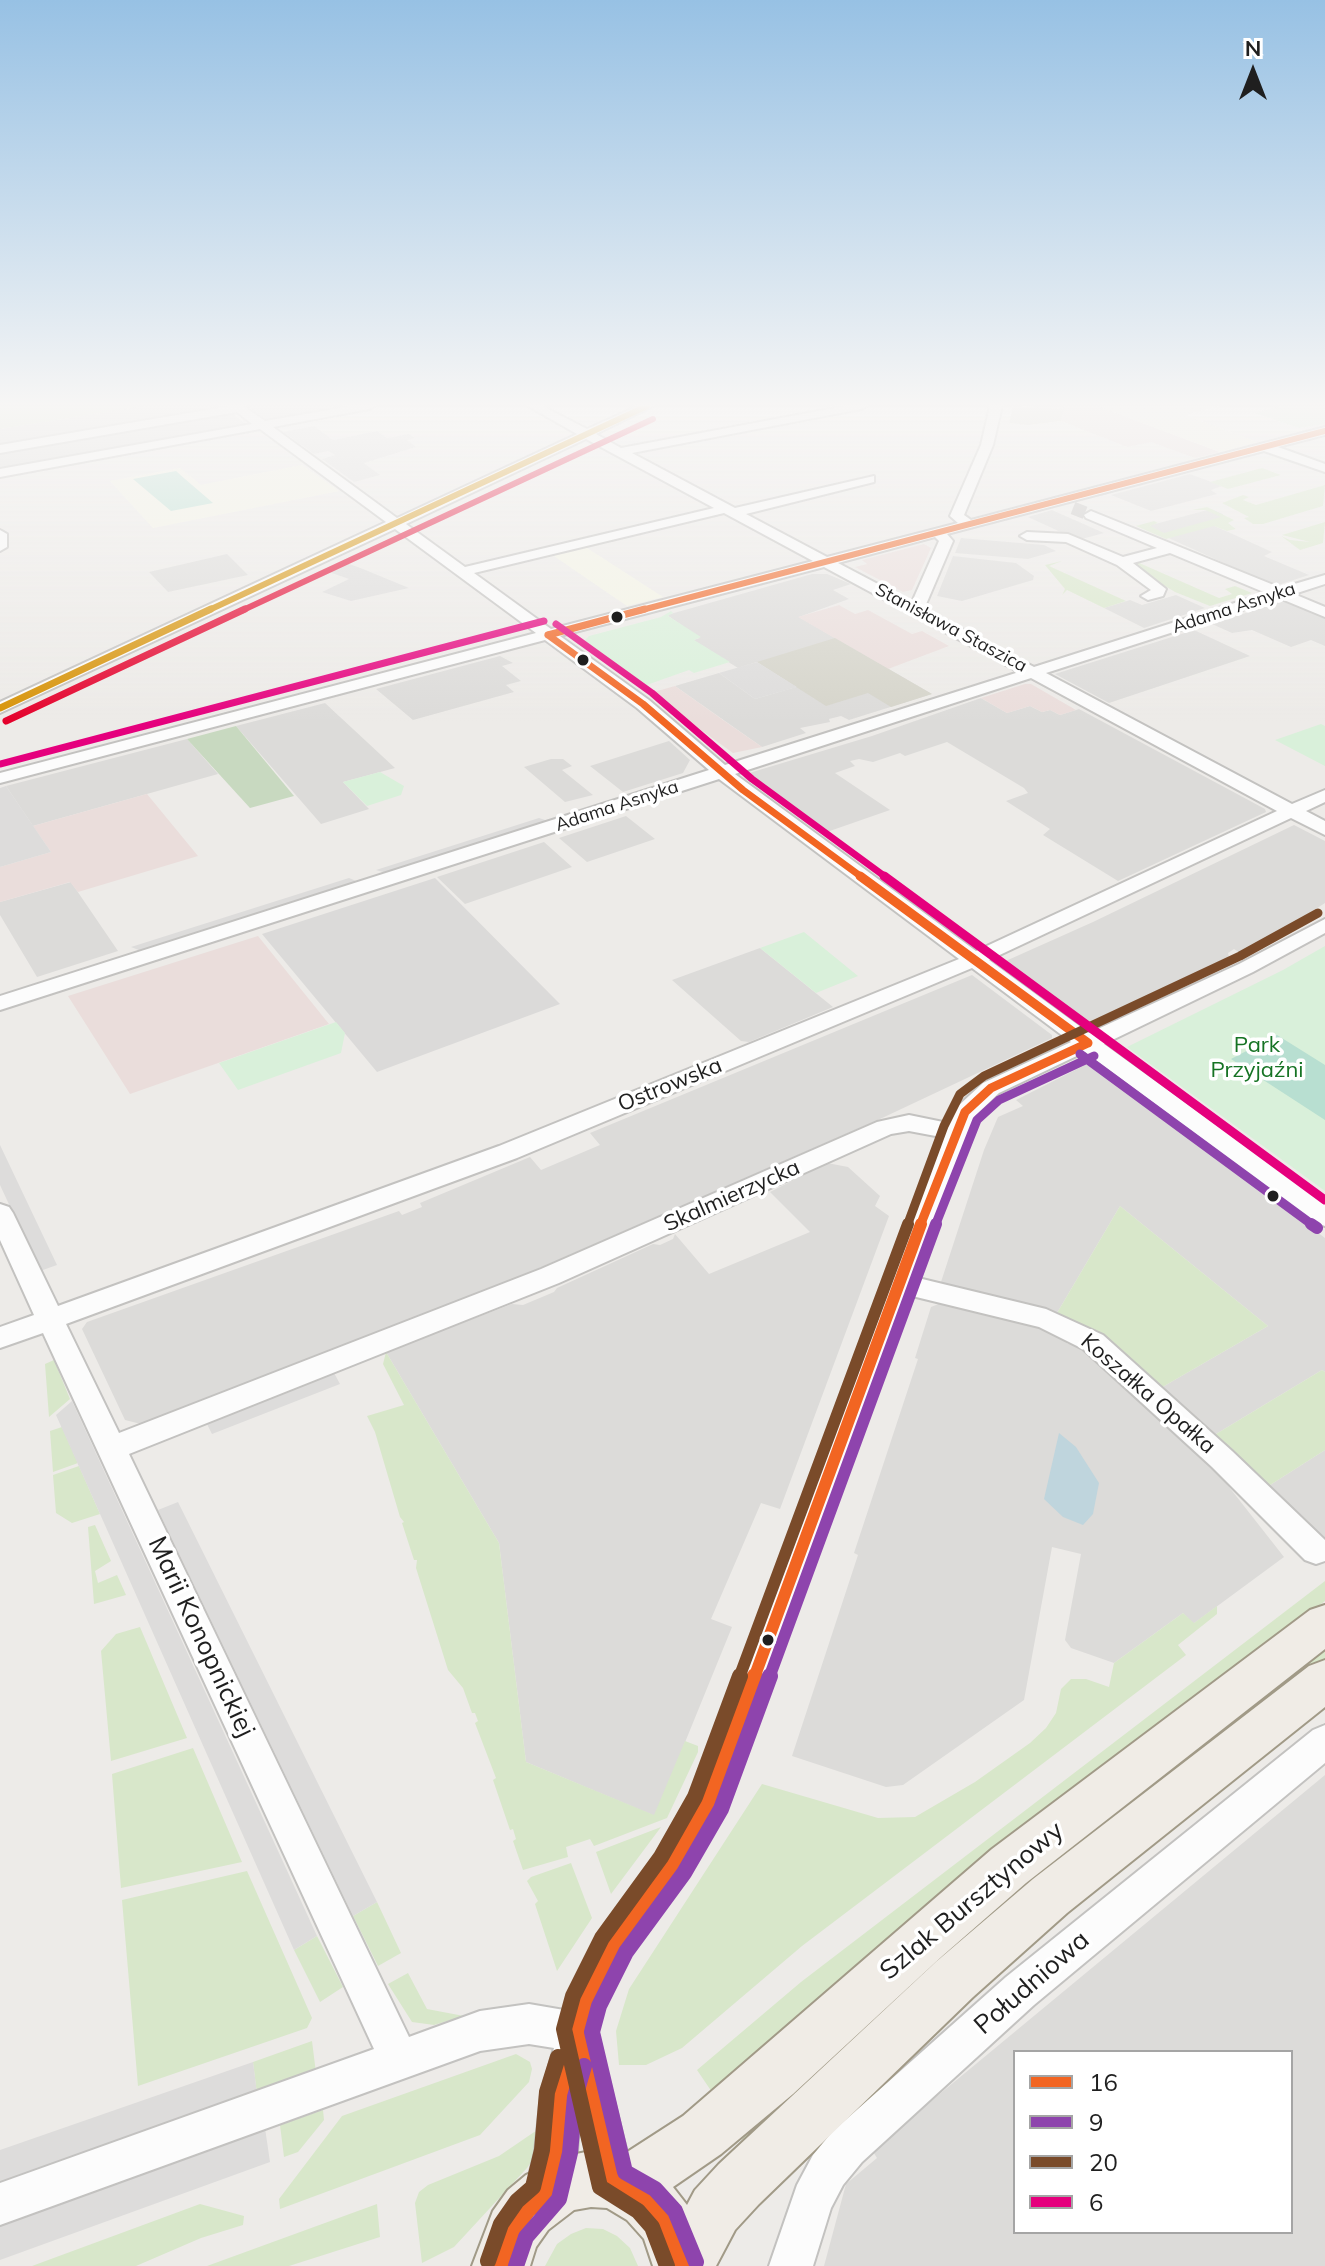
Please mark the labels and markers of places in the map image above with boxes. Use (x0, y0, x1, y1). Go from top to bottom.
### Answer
unlabelled marker (609, 609, 625, 625)
unlabelled marker (575, 652, 591, 668)
unlabelled marker (1265, 1188, 1281, 1204)
unlabelled marker (760, 1632, 776, 1648)

